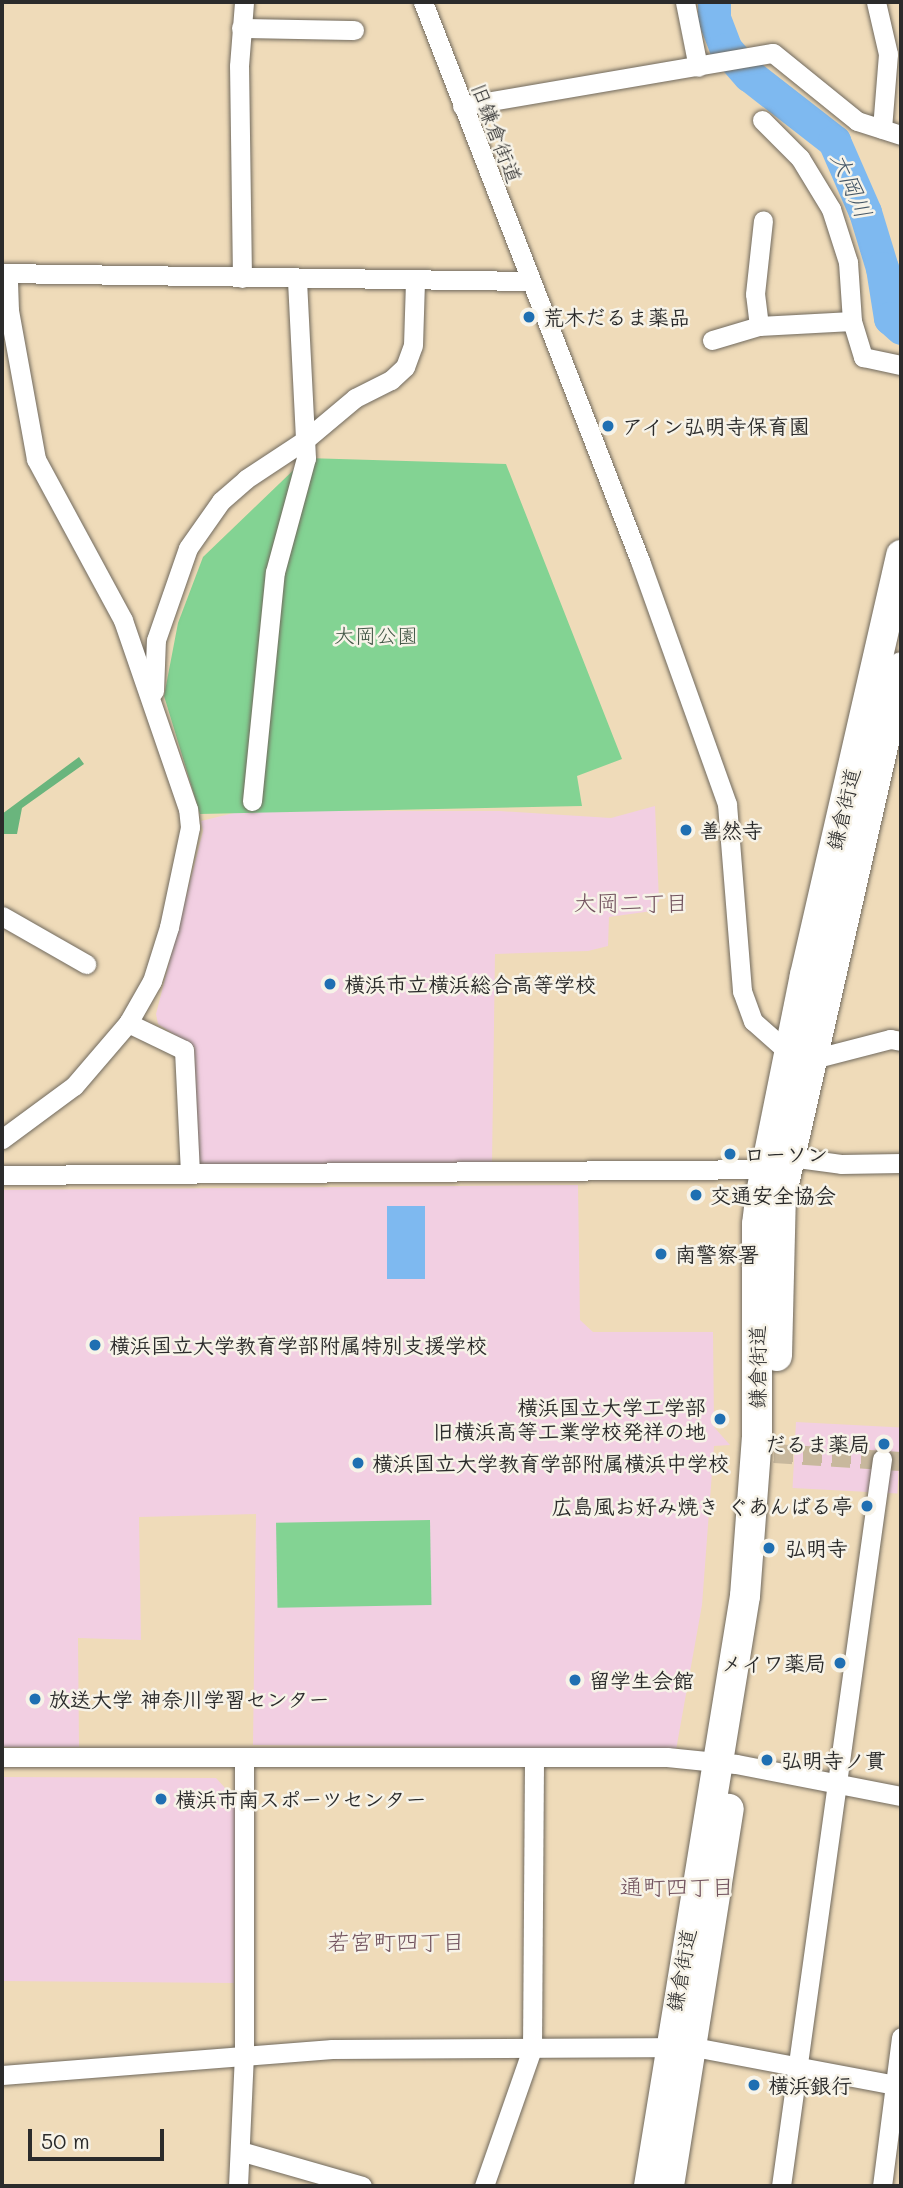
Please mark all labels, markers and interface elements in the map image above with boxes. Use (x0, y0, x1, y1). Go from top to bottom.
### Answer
street label: 旧鎌倉街道 (466, 79, 528, 187)
water label: 大岡川 (826, 148, 878, 222)
place label: 荒木だるま薬品 (543, 304, 690, 330)
marker: 荒木だるま薬品 (521, 309, 537, 325)
place label: アイン弘明寺保育園 (622, 413, 811, 439)
marker: アイン弘明寺保育園 (600, 418, 616, 434)
park label: 大岡公園 (334, 622, 418, 648)
street label: 鎌倉街道 (821, 765, 865, 853)
place label: 善然寺 (700, 817, 763, 843)
marker: 善然寺 (678, 822, 694, 838)
district label: 大岡二丁目 (574, 888, 688, 916)
place label: 横浜市立横浜総合高等学校 (344, 971, 596, 997)
marker: 横浜市立横浜総合高等学校 (322, 976, 338, 992)
place label: ローソン (744, 1141, 828, 1167)
marker: ローソン (722, 1146, 738, 1162)
place label: 交通安全協会 (710, 1182, 836, 1208)
marker: 交通安全協会 (688, 1187, 704, 1203)
place label: 南警察署 (675, 1241, 759, 1267)
marker: 南警察署 (653, 1246, 669, 1262)
street label: 鎌倉街道 (744, 1325, 770, 1409)
place label: 横浜国立大学教育学部附属特別支援学校 (109, 1332, 487, 1358)
marker: 横浜国立大学教育学部附属特別支援学校 (87, 1337, 103, 1353)
place label: 横浜国立大学工学部 旧横浜高等工業学校発祥の地 (433, 1394, 706, 1444)
marker: 横浜国立大学工学部 旧横浜高等工業学校発祥の地 (712, 1411, 728, 1427)
place label: だるま薬局 (765, 1431, 870, 1457)
marker: だるま薬局 (876, 1436, 892, 1452)
place label: 横浜国立大学教育学部附属横浜中学校 (372, 1450, 729, 1476)
marker: 横浜国立大学教育学部附属横浜中学校 (350, 1455, 366, 1471)
place label: 広島風お好み焼き ぐあんばる亭 (551, 1493, 853, 1519)
marker: 広島風お好み焼き ぐあんばる亭 (859, 1498, 875, 1514)
place label: 弘明寺 (785, 1535, 848, 1561)
marker: 弘明寺 (759, 1538, 779, 1558)
place label: メイワ薬局 (721, 1650, 826, 1676)
marker: メイワ薬局 (832, 1655, 848, 1671)
place label: 留学生会館 (589, 1667, 694, 1693)
marker: 留学生会館 (567, 1672, 583, 1688)
place label: 放送大学 神奈川学習センター (49, 1686, 330, 1712)
marker: 放送大学 神奈川学習センター (27, 1691, 43, 1707)
place label: 弘明寺ノ貫 (781, 1747, 886, 1773)
marker: 弘明寺ノ貫 (759, 1752, 775, 1768)
place label: 横浜市南スポーツセンター (175, 1786, 427, 1812)
marker: 横浜市南スポーツセンター (153, 1791, 169, 1807)
district label: 通町四丁目 (620, 1872, 734, 1900)
street label: 鎌倉街道 (661, 1926, 701, 2014)
district label: 若宮町四丁目 (327, 1927, 465, 1955)
place label: 横浜銀行 (768, 2072, 852, 2098)
marker: 横浜銀行 (746, 2077, 762, 2093)
scale bar (32, 2114, 168, 2158)
text: 50 m (41, 2127, 90, 2154)

